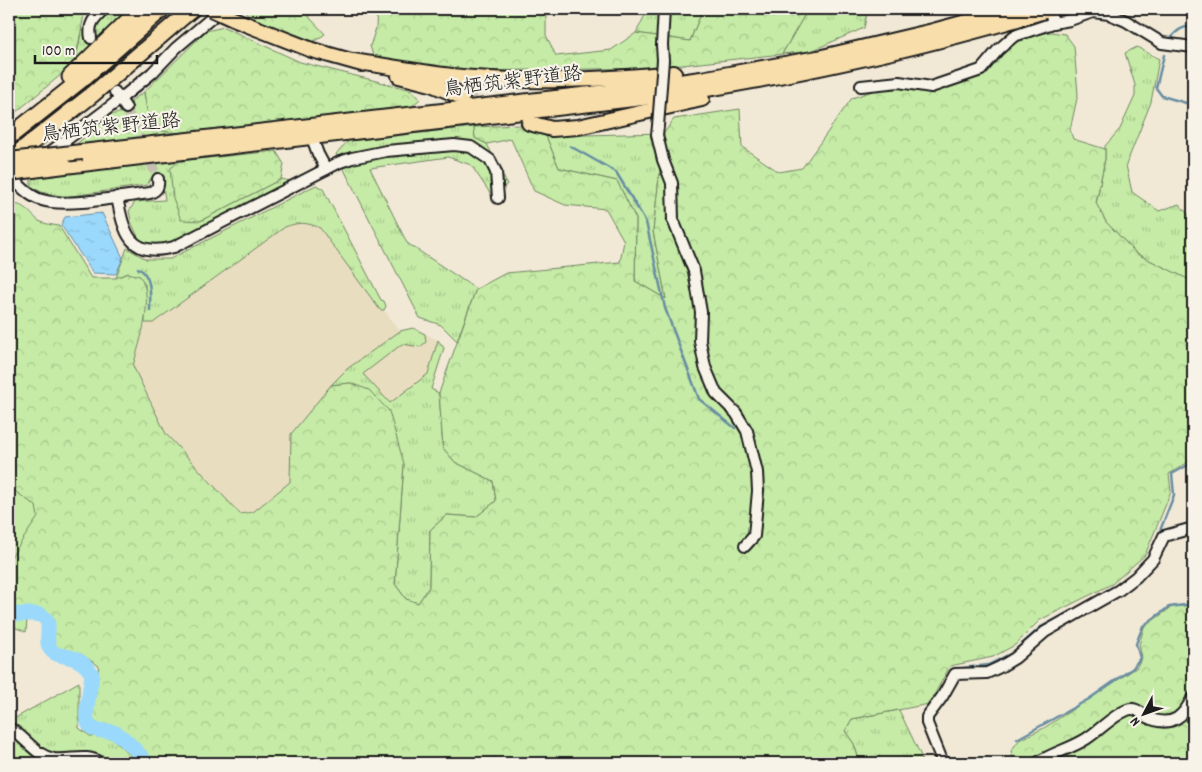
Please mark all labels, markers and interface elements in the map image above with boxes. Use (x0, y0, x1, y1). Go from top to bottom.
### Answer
scale bar (35, 32, 158, 64)
text: 100 m (42, 41, 75, 63)
street label: 鳥栖筑紫野道路 (442, 61, 584, 105)
street label: 鳥栖筑紫野道路 (40, 108, 182, 150)
north arrow (1120, 690, 1170, 740)
text: N (1126, 712, 1146, 730)

